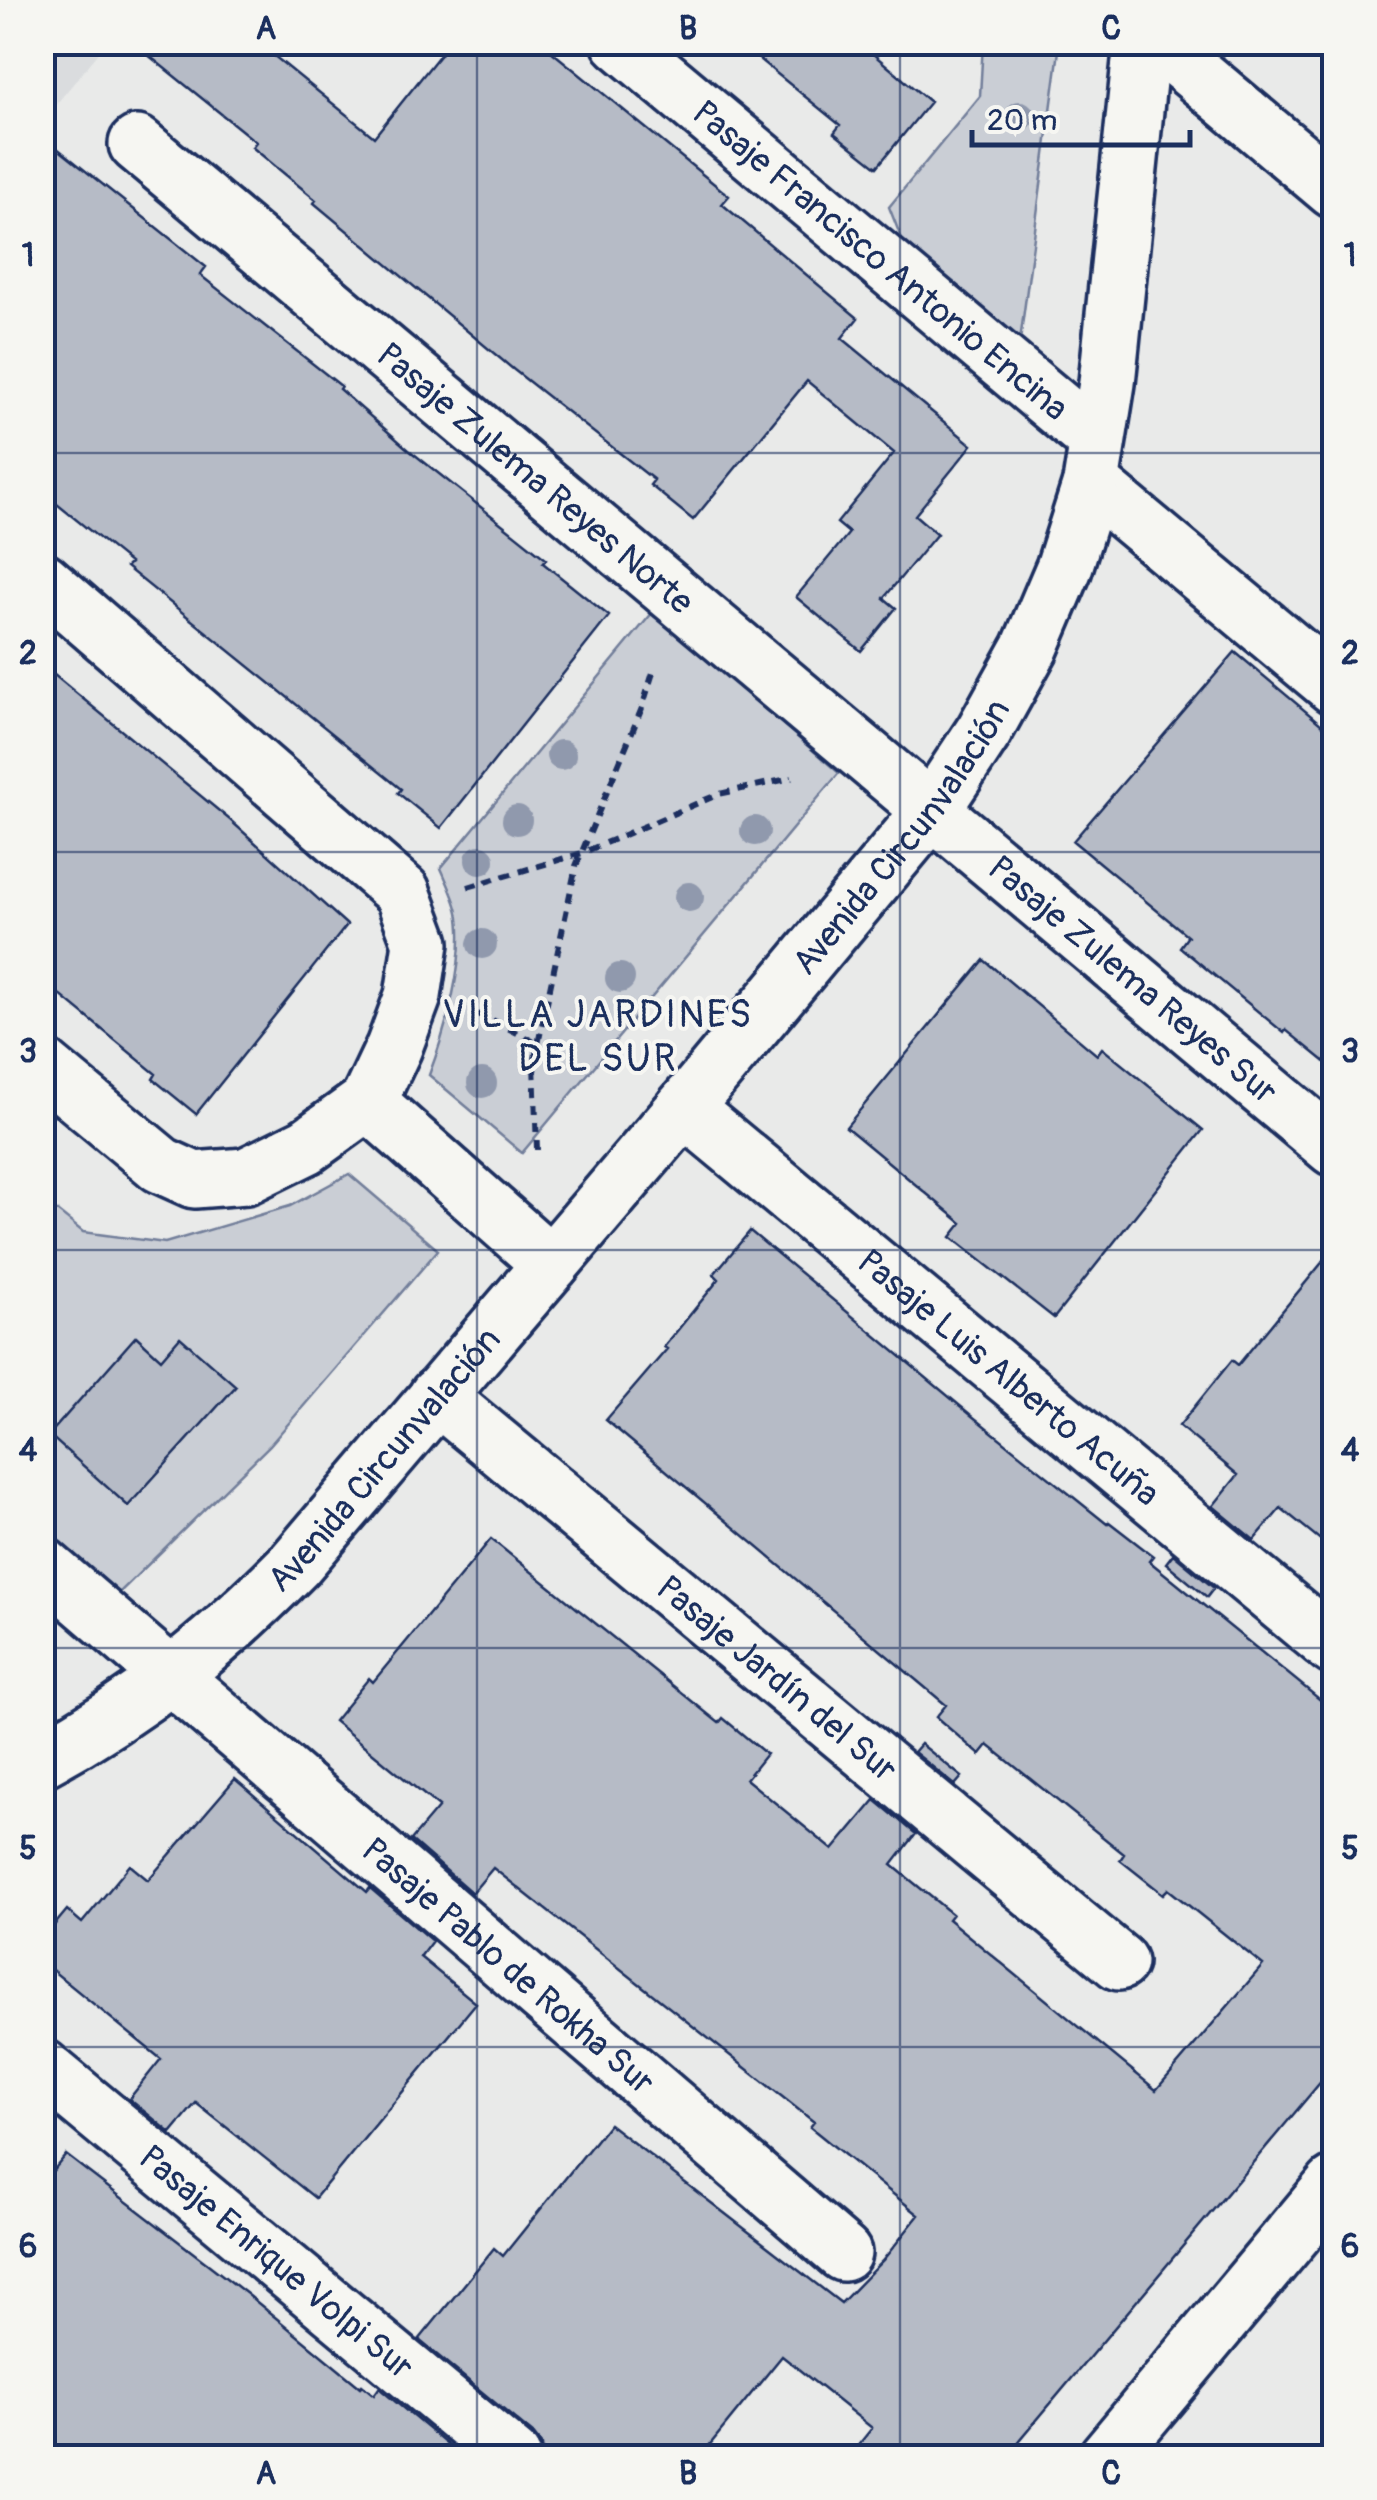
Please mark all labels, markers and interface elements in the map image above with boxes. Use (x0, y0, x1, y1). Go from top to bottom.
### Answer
text: A (256, 9, 277, 49)
text: B (679, 9, 697, 49)
text: C (1101, 9, 1121, 49)
scale bar (972, 85, 1190, 147)
street label: Pasaje Francisco Antonio Encina (683, 91, 1077, 431)
text: 20 m (987, 102, 1057, 139)
text: 1 (22, 236, 34, 276)
text: 1 (1344, 236, 1356, 276)
street label: Pasaje Zulema Reyes Norte (367, 334, 702, 624)
text: 2 (19, 634, 37, 674)
text: 2 (1341, 634, 1359, 674)
street label: Avenida Circunvalación (783, 692, 1020, 984)
street label: Pasaje Zulema Reyes Sur (979, 846, 1286, 1114)
district label: VILLA JARDINES DEL SUR (442, 991, 754, 1083)
text: 3 (19, 1032, 37, 1072)
text: 3 (1341, 1032, 1359, 1072)
street label: Pasaje Luis Alberto Acuña (848, 1240, 1168, 1516)
street label: Avenida Circunvalación (259, 1318, 510, 1602)
text: 4 (19, 1431, 38, 1471)
text: 4 (1341, 1431, 1360, 1471)
street label: Pasaje Jardín del Sur (647, 1566, 906, 1792)
text: 5 (19, 1829, 37, 1869)
street label: Pasaje Pablo de Rokha Sur (352, 1829, 664, 2105)
text: 5 (1341, 1829, 1359, 1869)
street label: Pasaje Enrique Volpi Sur (130, 2136, 423, 2390)
text: 6 (19, 2227, 37, 2267)
text: 6 (1341, 2227, 1359, 2267)
text: A (256, 2454, 277, 2494)
text: B (679, 2454, 697, 2494)
text: C (1101, 2454, 1121, 2494)

